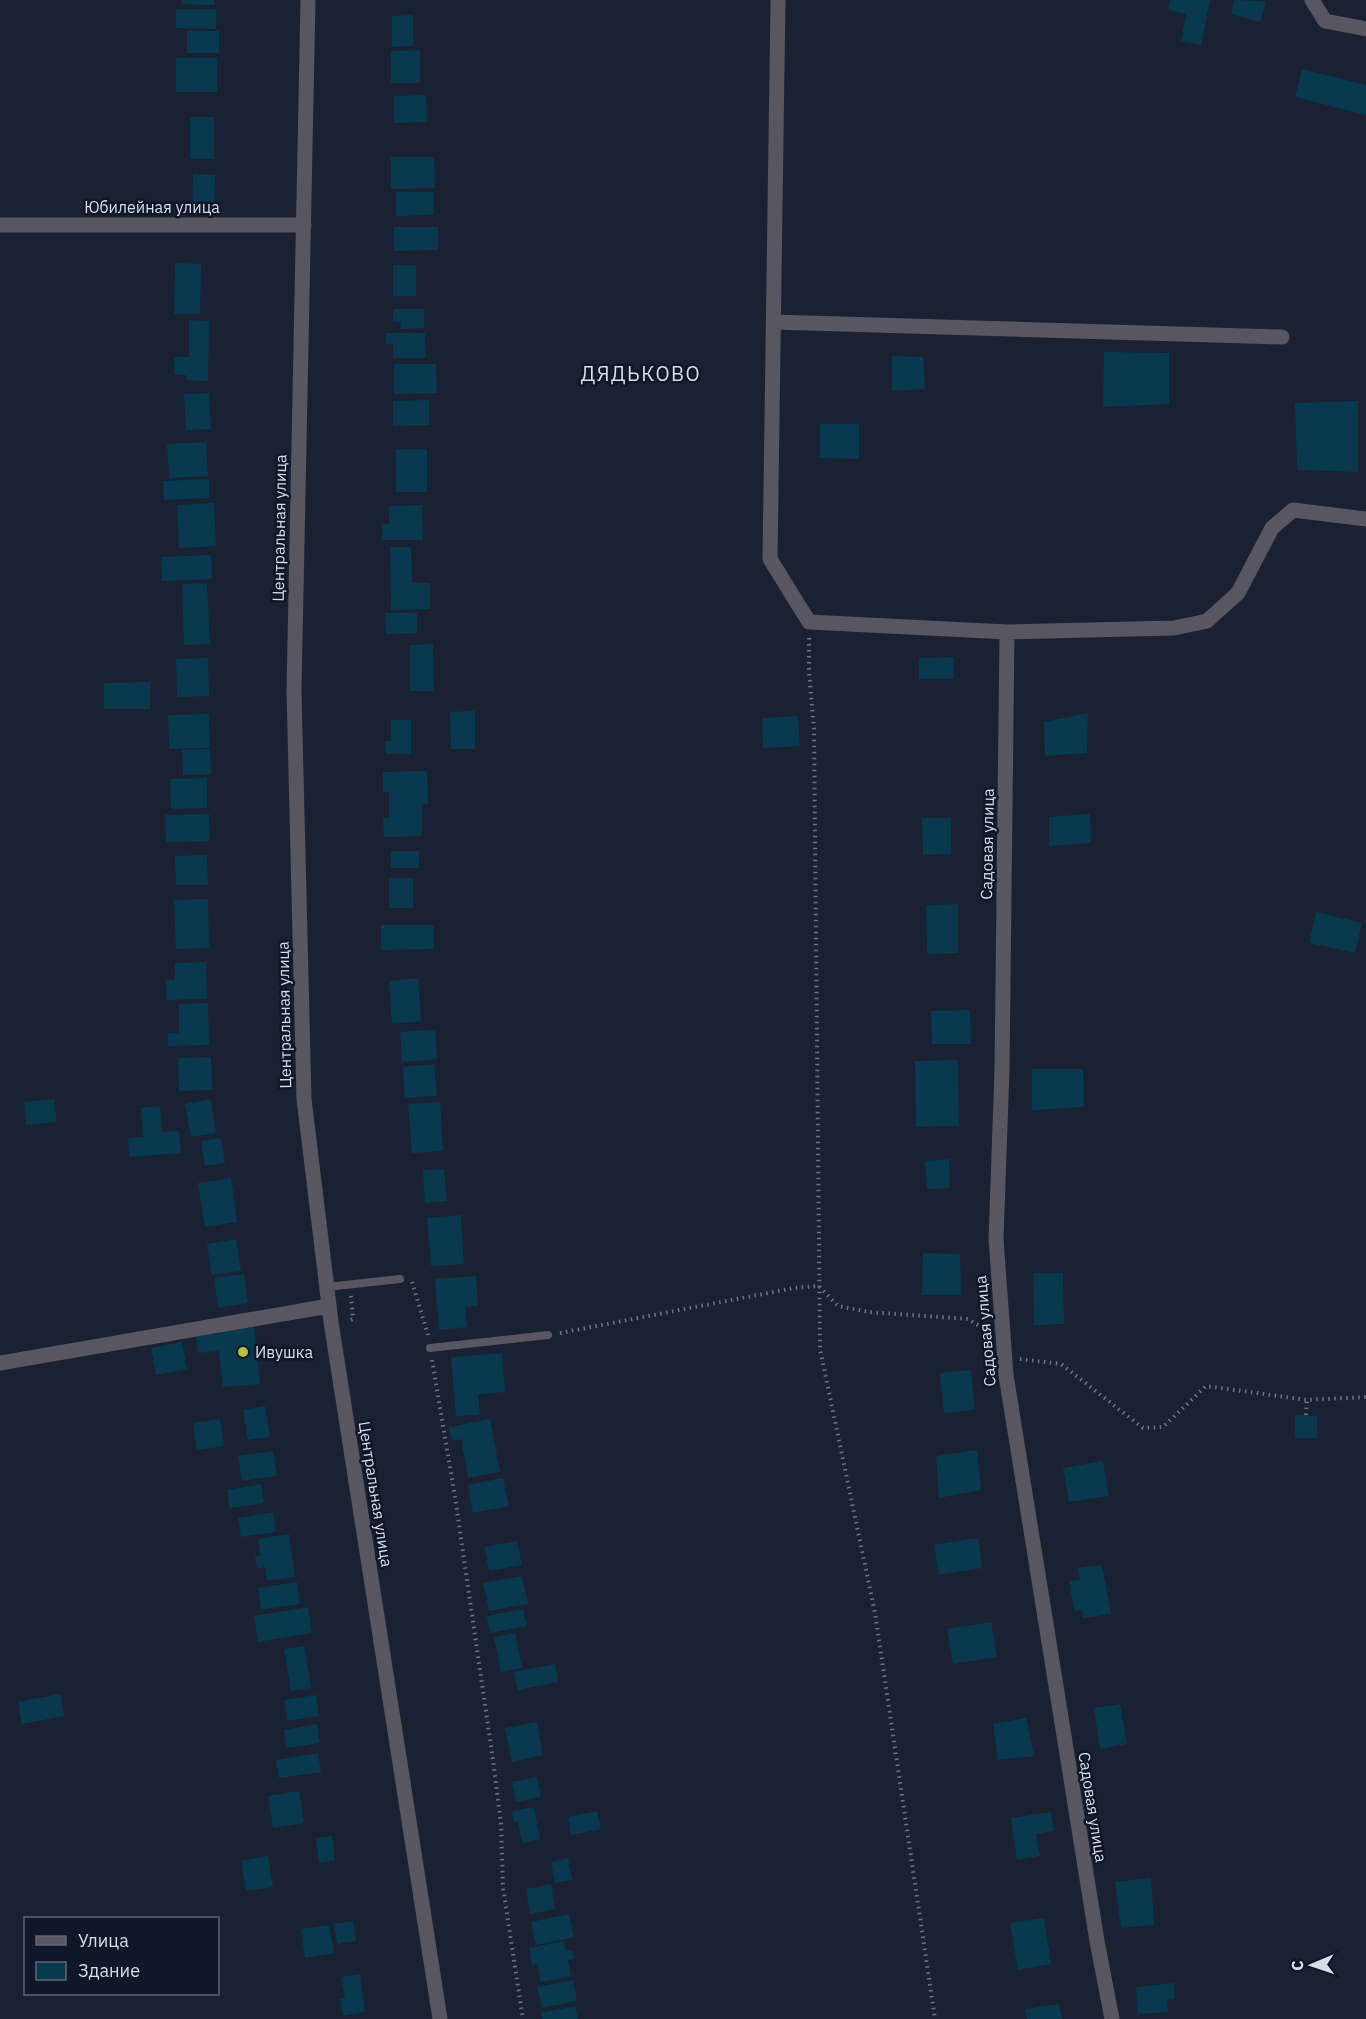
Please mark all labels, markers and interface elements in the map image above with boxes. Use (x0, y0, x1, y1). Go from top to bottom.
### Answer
street label: Юбилейная улица (84, 197, 220, 217)
district label: ДЯДЬКОВО (581, 360, 701, 387)
street label: Центральная улица (268, 454, 290, 602)
street label: Садовая улица (976, 788, 998, 900)
street label: Центральная улица (273, 941, 295, 1089)
street label: Садовая улица (970, 1274, 1000, 1387)
place label: Ивушка (255, 1342, 314, 1362)
marker: Ивушка (236, 1345, 250, 1359)
street label: Центральная улица (355, 1420, 397, 1569)
street label: Садовая улица (1074, 1750, 1112, 1864)
legend (24, 1917, 219, 1995)
text: Улица (78, 1929, 129, 1952)
north arrow (1282, 1935, 1342, 1995)
text: Здание (78, 1959, 140, 1982)
text: С (1287, 1960, 1307, 1971)

